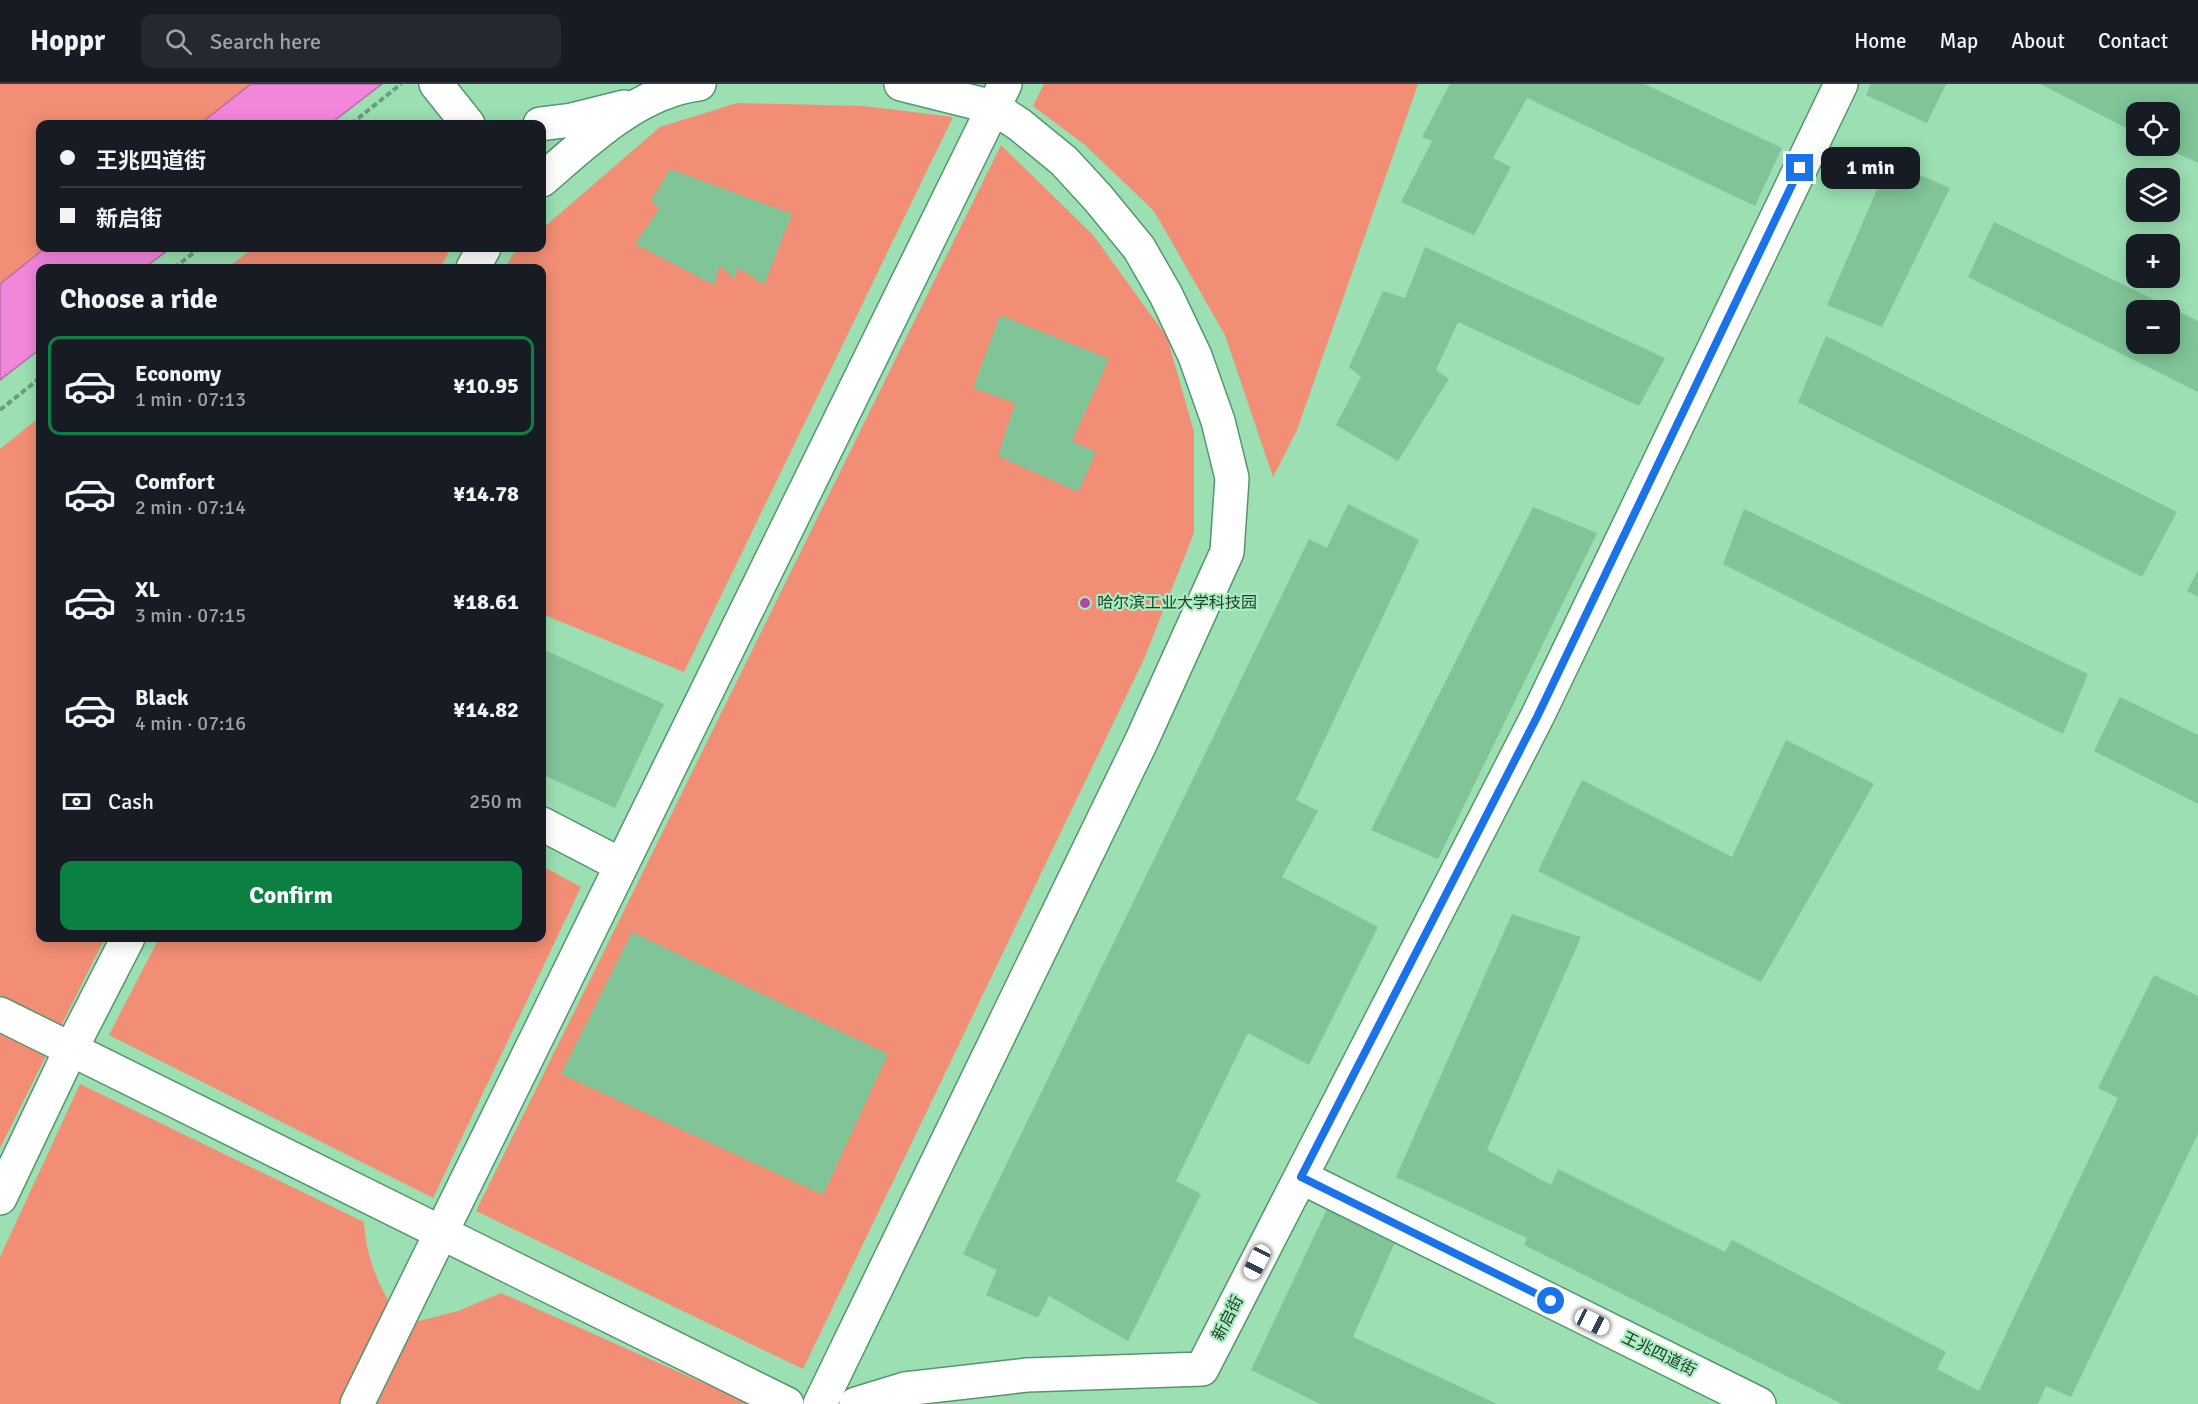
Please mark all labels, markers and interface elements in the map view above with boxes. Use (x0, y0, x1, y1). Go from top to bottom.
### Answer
search box (141, 14, 561, 68)
text: Hoppr (30, 24, 105, 58)
icon: search (162, 25, 195, 58)
text: Search here (210, 28, 321, 55)
text: Home (1854, 28, 1907, 54)
text: Map (1940, 28, 1978, 54)
text: About (2011, 28, 2065, 54)
text: Contact (2098, 28, 2168, 54)
map controls (2126, 102, 2180, 354)
button: locate (2126, 102, 2180, 156)
text: 王兆四道街 (96, 147, 206, 174)
callout: 1 min (1821, 147, 1920, 189)
route end (1786, 154, 1813, 181)
text: 1 min (1846, 155, 1895, 180)
button: layers (2126, 168, 2180, 222)
text: 新启街 (96, 205, 162, 232)
button: + (2126, 234, 2180, 288)
text: Choose a ride (60, 283, 218, 316)
button: − (2126, 300, 2180, 354)
icon: car (63, 359, 117, 413)
text: Economy (135, 360, 221, 387)
text: ¥10.95 (453, 372, 519, 399)
text: 1 min · 07:13 (135, 387, 246, 412)
icon: car (63, 467, 117, 521)
text: Comfort (135, 468, 215, 495)
text: ¥14.78 (453, 480, 519, 507)
text: 2 min · 07:14 (135, 495, 246, 520)
icon: car (63, 575, 117, 629)
text: XL (135, 576, 160, 603)
text: ¥18.61 (453, 588, 519, 615)
place label: 哈尔滨工业大学科技园 (1097, 593, 1257, 613)
marker: 哈尔滨工业大学科技园 (1078, 596, 1092, 610)
text: 3 min · 07:15 (135, 603, 246, 628)
icon: car (63, 683, 117, 737)
text: Black (135, 684, 189, 711)
text: ¥14.82 (453, 696, 519, 723)
text: 4 min · 07:16 (135, 711, 246, 736)
icon: cash (60, 785, 93, 818)
text: Cash (108, 788, 154, 815)
text: 250 m (469, 789, 522, 814)
button: Confirm (60, 861, 522, 930)
car (1241, 1242, 1273, 1282)
route start (1537, 1287, 1564, 1314)
street label: 新启街 (1208, 1292, 1248, 1344)
car (1572, 1306, 1612, 1338)
street label: 王兆四道街 (1619, 1327, 1699, 1381)

